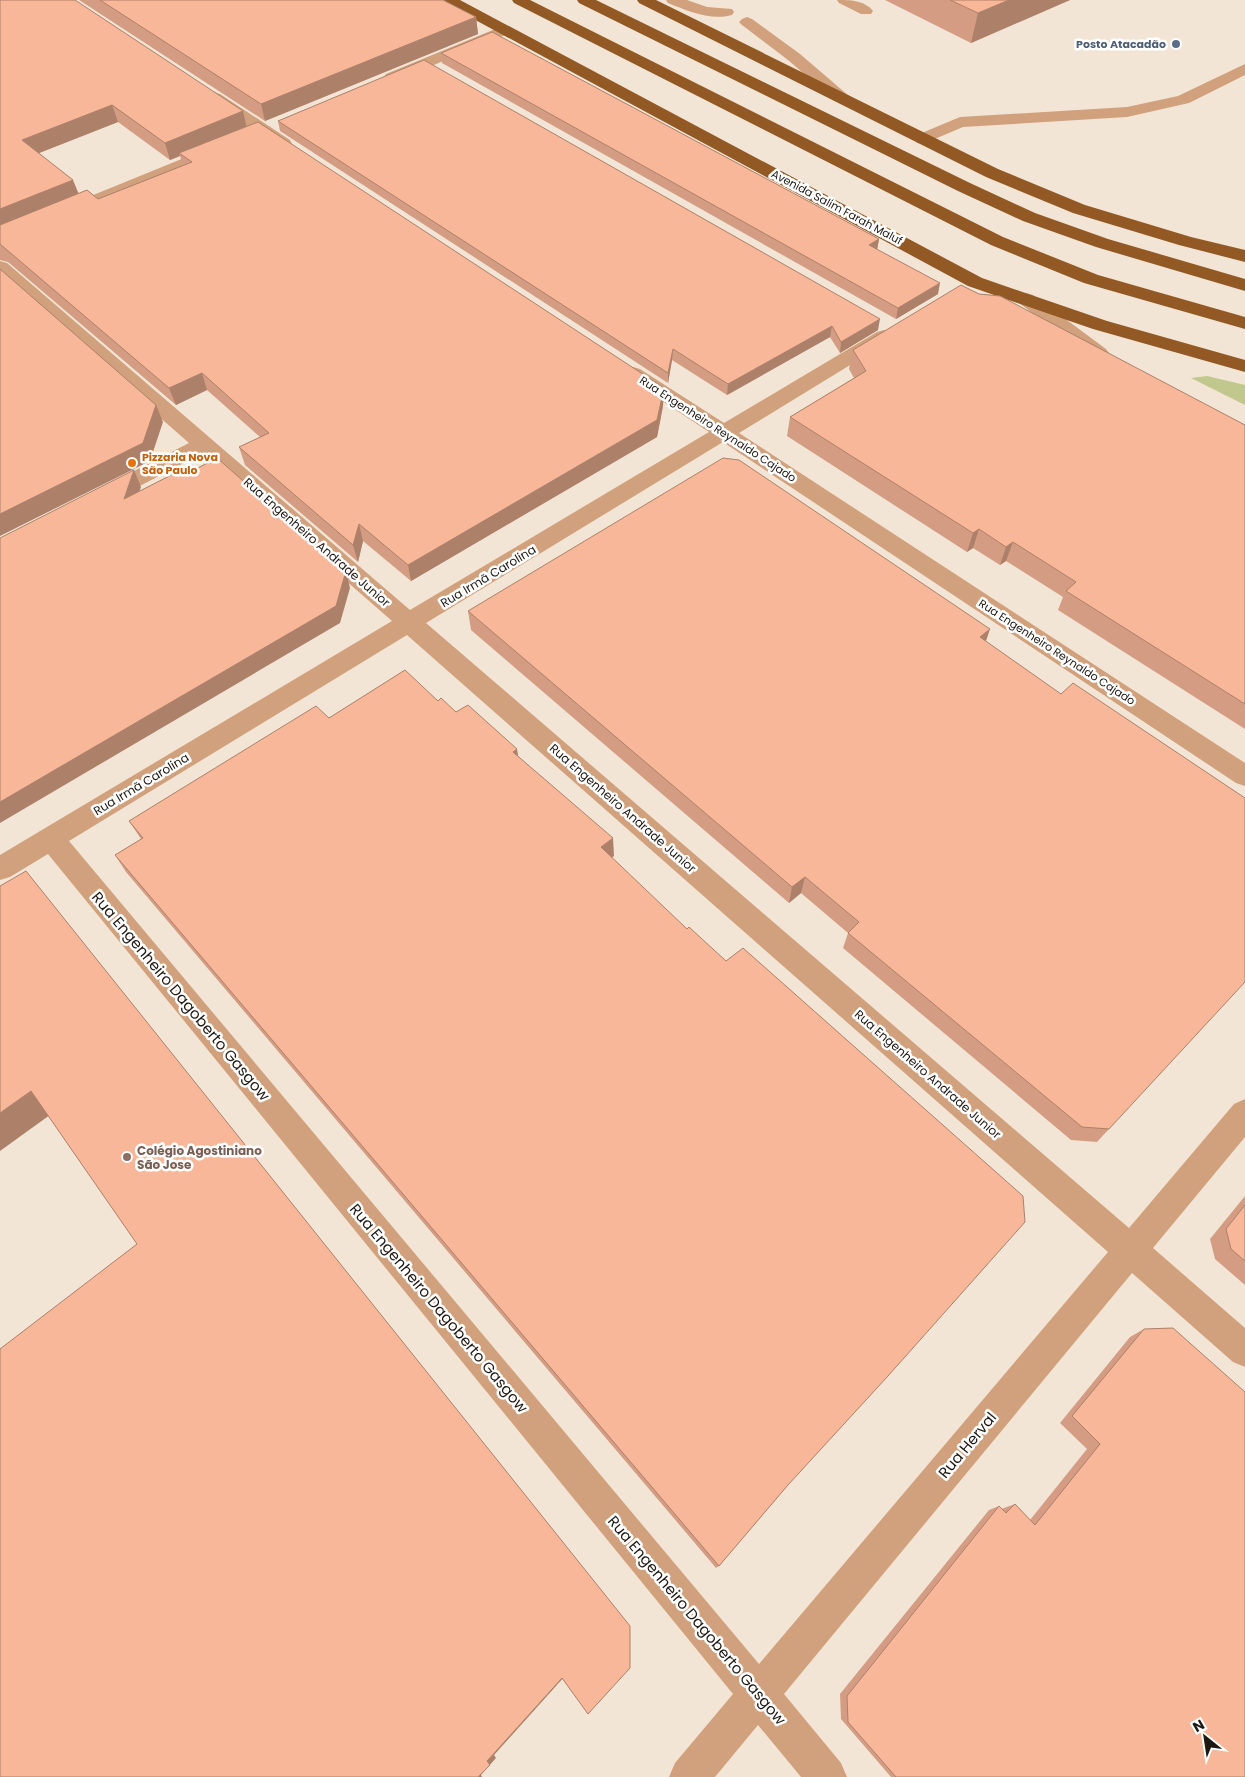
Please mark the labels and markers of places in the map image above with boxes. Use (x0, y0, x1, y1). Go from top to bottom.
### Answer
place label: Posto Atacadão (1076, 36, 1166, 52)
marker: Posto Atacadão (1170, 38, 1182, 50)
place label: Pizzaria Nova São Paulo (142, 449, 218, 478)
marker: Pizzaria Nova São Paulo (126, 457, 138, 469)
place label: Colégio Agostiniano São Jose (137, 1142, 262, 1173)
marker: Colégio Agostiniano São Jose (121, 1151, 133, 1163)

